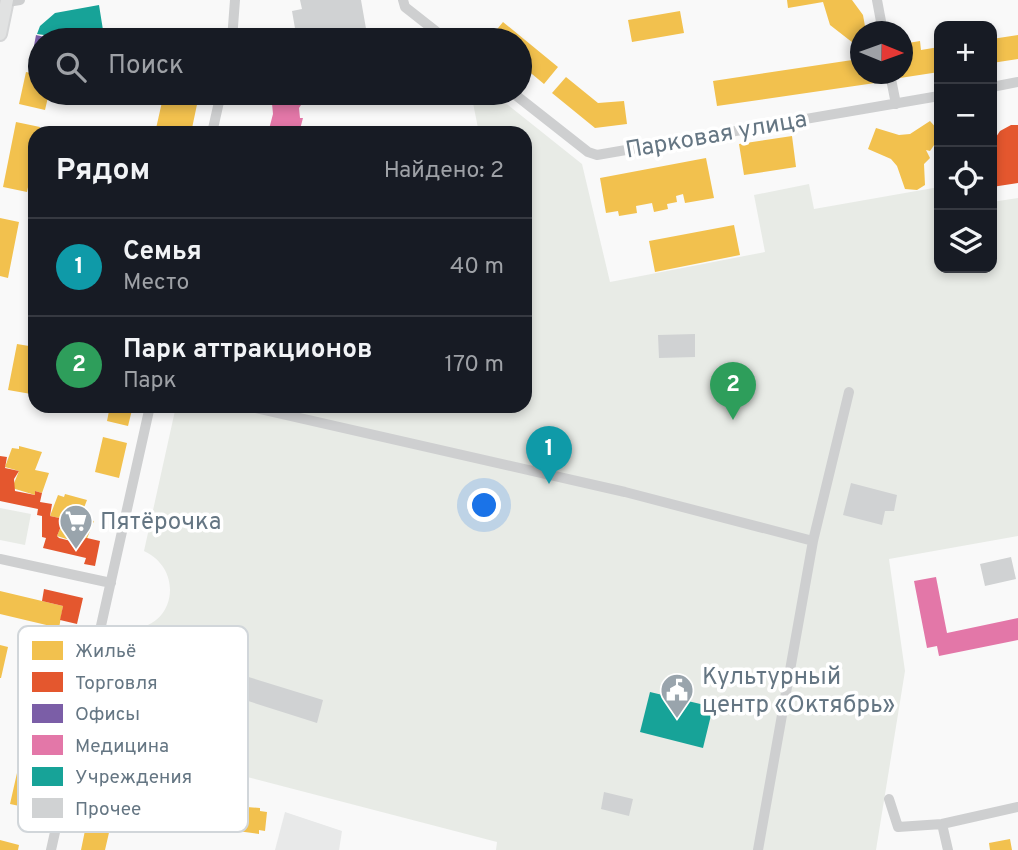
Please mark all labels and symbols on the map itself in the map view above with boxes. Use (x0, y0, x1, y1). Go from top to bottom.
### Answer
north arrow (850, 21, 913, 84)
street label: Парковая улица (623, 105, 809, 167)
pin: 2 (710, 362, 756, 420)
pin: 1 (526, 426, 572, 484)
your location (467, 488, 501, 522)
supermarket icon: Пятёрочка (57, 502, 95, 551)
place label: Пятёрочка (100, 508, 221, 538)
legend (18, 626, 248, 832)
text: Жильё (75, 640, 136, 664)
place label: Культурный центр «Октябрь» (702, 663, 895, 721)
public building icon: Культурный центр «Октябрь» (658, 671, 696, 720)
text: Торговля (75, 672, 158, 696)
text: Офисы (75, 703, 140, 727)
text: Медицина (75, 735, 169, 759)
text: Учреждения (75, 766, 192, 790)
text: Прочее (75, 798, 141, 822)

